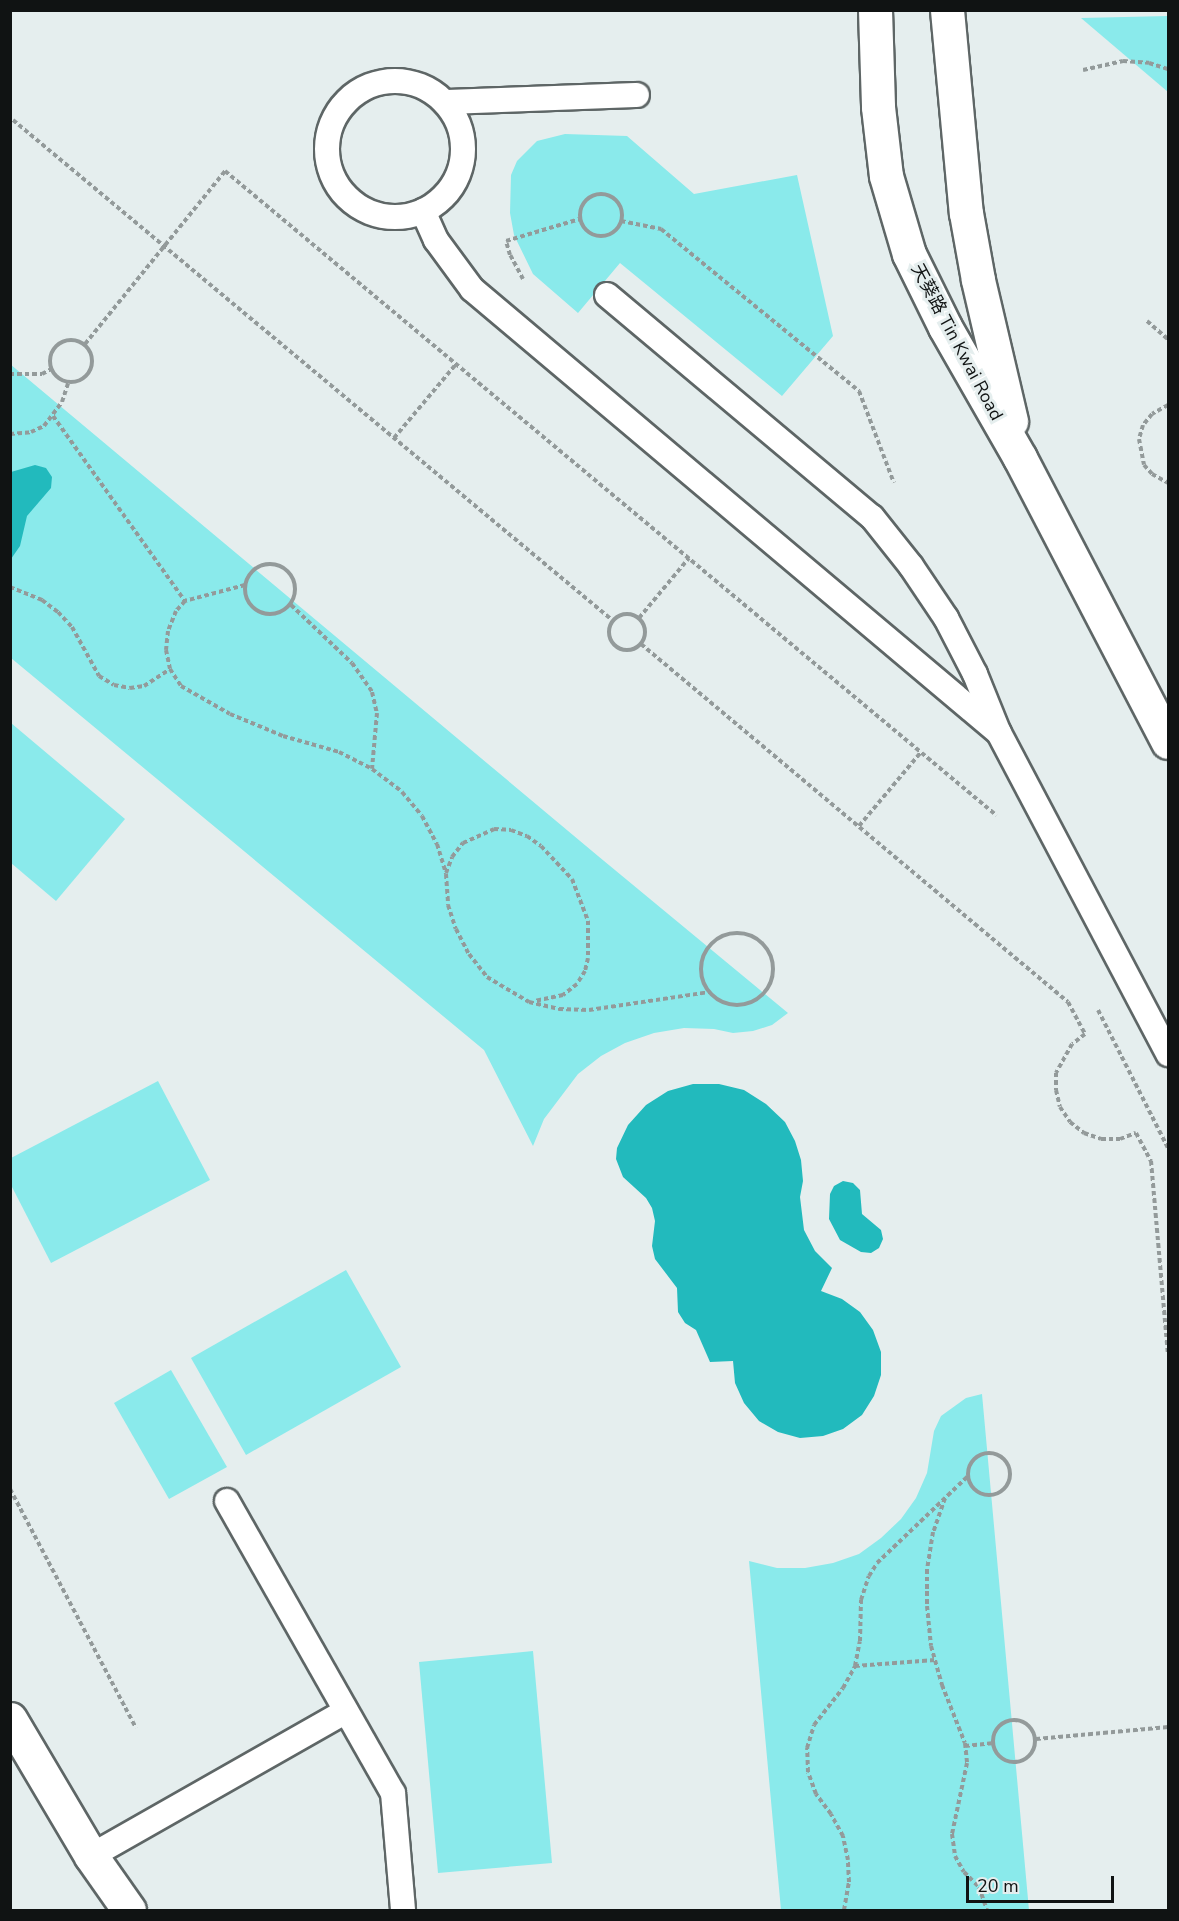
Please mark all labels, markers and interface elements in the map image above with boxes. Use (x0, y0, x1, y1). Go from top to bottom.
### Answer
street label: 天葵路 Tin Kwai Road (907, 260, 1007, 424)
scale bar (969, 1864, 1118, 1902)
text: 20 m (977, 1874, 1019, 1898)

